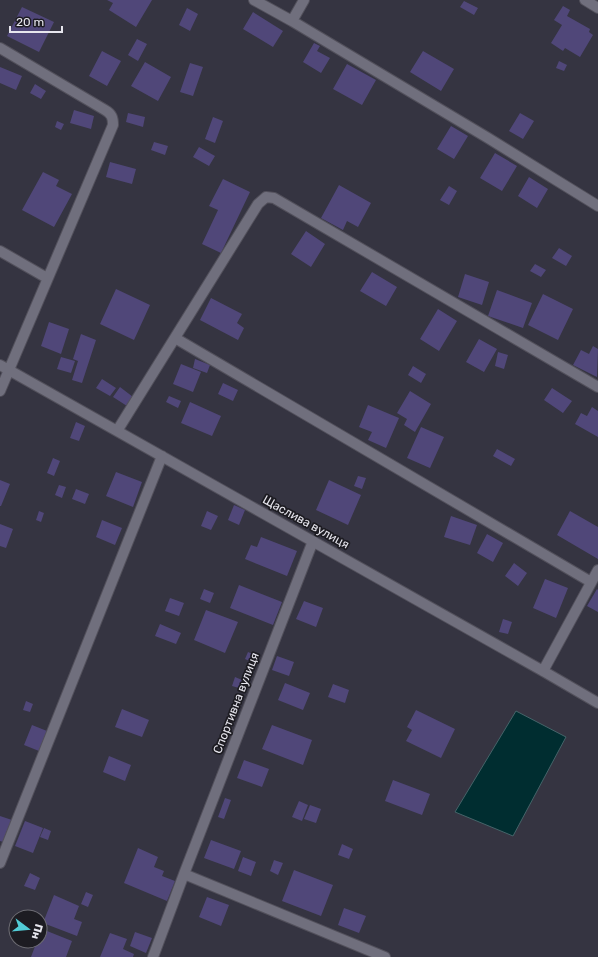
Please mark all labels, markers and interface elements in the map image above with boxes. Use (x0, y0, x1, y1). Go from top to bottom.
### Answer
scale bar (10, 8, 62, 34)
text: 20 m (16, 15, 44, 29)
street label: Щаслива вулиця (260, 492, 352, 552)
street label: Спортивна вулиця (210, 650, 262, 756)
north arrow (8, 909, 48, 949)
text: Пн (29, 923, 45, 941)

